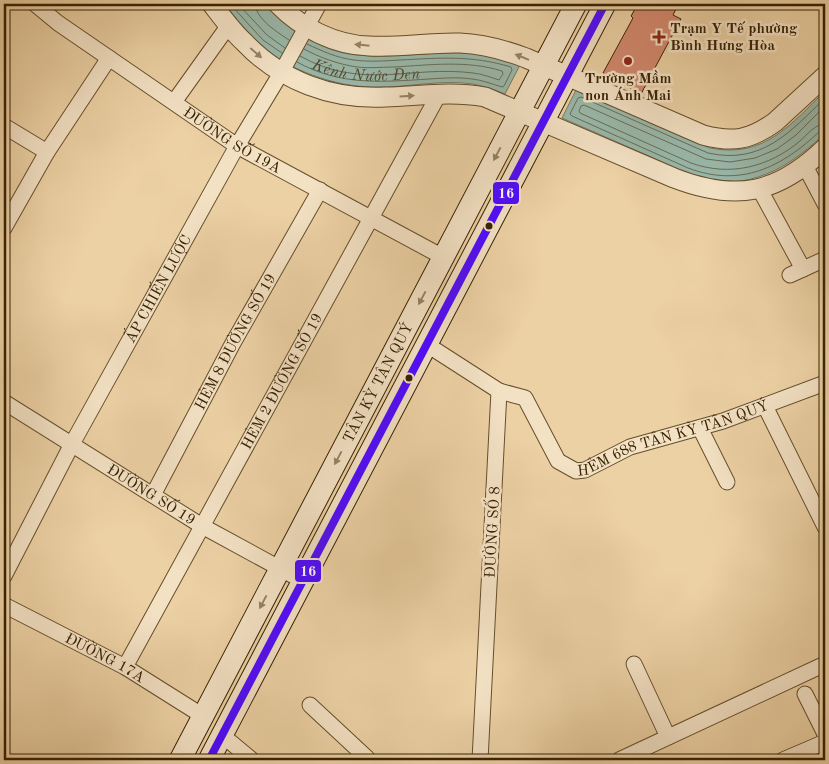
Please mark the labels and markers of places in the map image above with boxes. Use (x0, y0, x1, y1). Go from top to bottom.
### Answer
place label: Trạm Y Tế phường Bình Hưng Hòa (670, 21, 798, 54)
marker: Trạm Y Tế phường Bình Hưng Hòa (652, 30, 666, 44)
marker: Trường Mầm non Ánh Mai (622, 55, 634, 67)
place label: Trường Mầm non Ánh Mai (585, 70, 671, 104)
unlabelled marker (484, 221, 494, 231)
unlabelled marker (404, 373, 414, 383)

